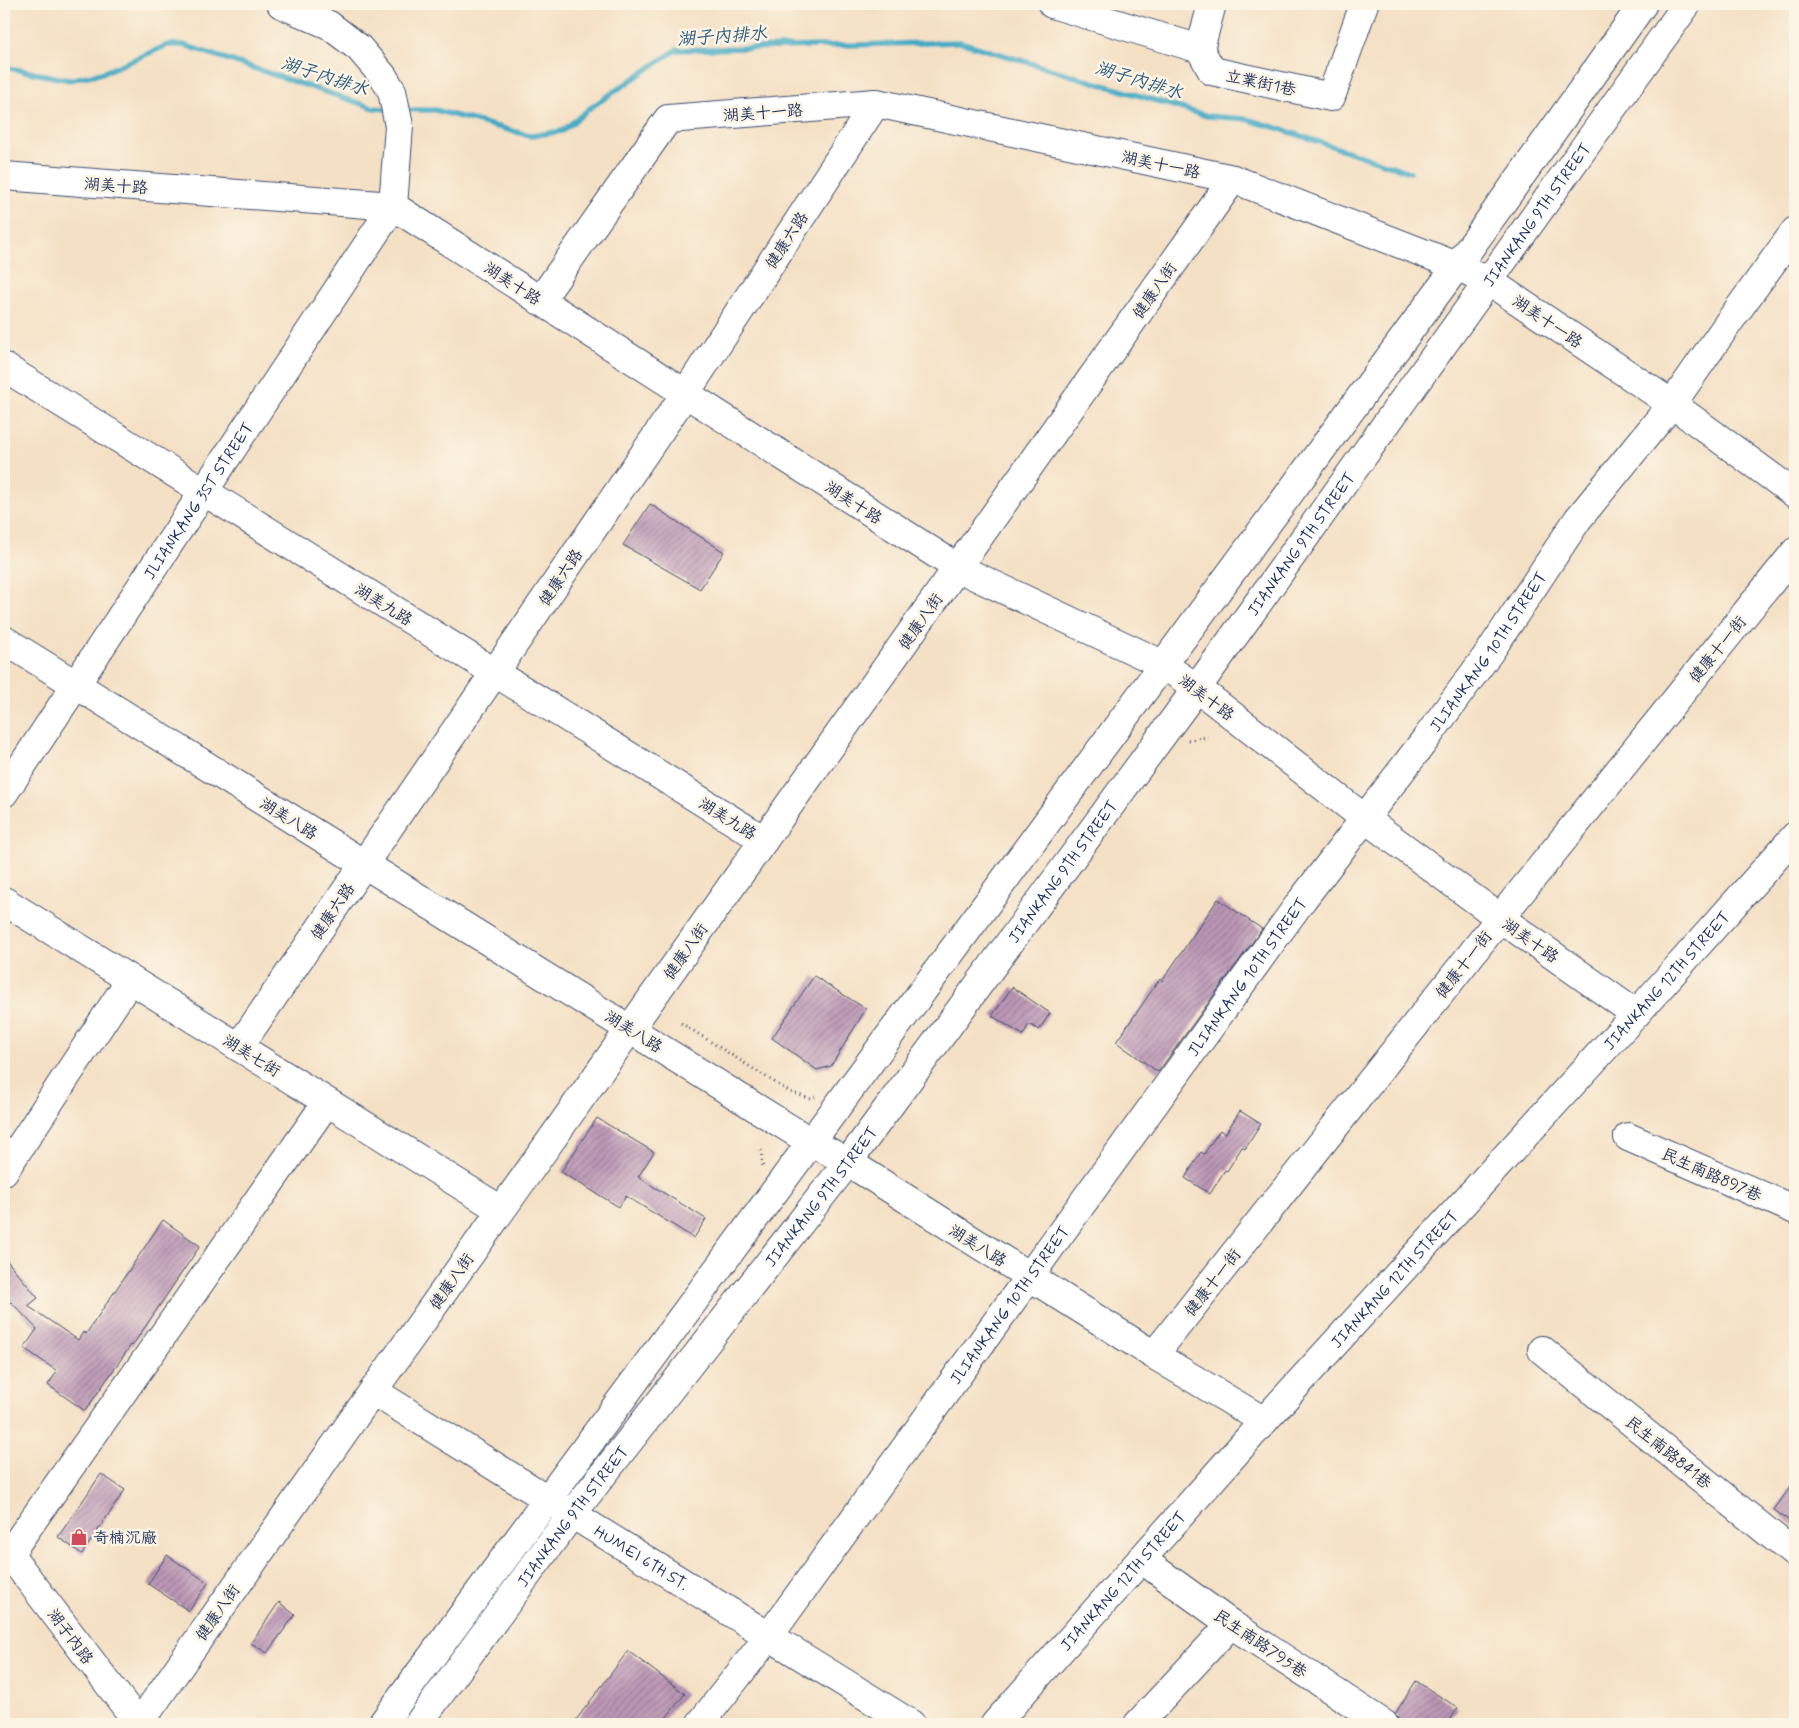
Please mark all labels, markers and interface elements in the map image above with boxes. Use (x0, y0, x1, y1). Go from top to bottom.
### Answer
water label: 湖子內排水 (676, 22, 769, 52)
water label: 湖子內排水 (278, 52, 372, 103)
water label: 湖子內排水 (1092, 56, 1186, 106)
street label: 立業街1巷 (1224, 66, 1298, 101)
street label: 湖美十一路 (722, 100, 804, 127)
street label: JIANKANG 9TH STREET (1479, 139, 1596, 291)
street label: 湖美十一路 (1119, 147, 1202, 184)
street label: 湖美十路 (83, 174, 149, 199)
street label: 健康六路 (761, 208, 813, 273)
street label: 湖美十路 (480, 258, 545, 310)
street label: 健康八街 (1128, 259, 1182, 323)
street label: 湖美十一路 (1508, 291, 1586, 353)
street label: JLIANKANG 3ST STREET (140, 419, 259, 584)
street label: JIANKANG 9TH STREET (1243, 468, 1360, 621)
street label: 湖美十路 (821, 477, 886, 529)
street label: 健康六路 (535, 545, 588, 610)
street label: JLIANKANG 10TH STREET (1426, 568, 1552, 736)
street label: 湖美九路 (350, 579, 416, 631)
street label: 健康八街 (894, 590, 948, 654)
street label: 健康十一街 (1685, 612, 1752, 688)
street label: 湖美十路 (1174, 671, 1238, 726)
street label: 湖美八路 (255, 793, 321, 845)
street label: 湖美九路 (694, 793, 760, 845)
street label: JIANKANG 9TH STREET (1004, 796, 1123, 948)
street label: 健康六路 (307, 879, 360, 944)
street label: JLIANKANG 10TH STREET (1183, 894, 1312, 1061)
street label: JIANKANG 12TH STREET (1599, 907, 1735, 1055)
street label: 湖美十路 (1498, 914, 1562, 968)
street label: 健康八街 (659, 920, 713, 984)
street label: 健康十一街 (1431, 927, 1497, 1003)
street label: 湖美八路 (600, 1006, 666, 1058)
street label: 湖美七街 (218, 1030, 284, 1082)
street label: JIANKANG 9TH STREET (761, 1123, 883, 1272)
street label: 民生南路897巷 (1658, 1144, 1765, 1207)
street label: JIANKANG 12TH STREET (1327, 1206, 1464, 1353)
street label: 湖美八路 (944, 1220, 1010, 1272)
street label: JLIANKANG 10TH STREET (946, 1222, 1075, 1389)
street label: 健康十一街 (1180, 1245, 1246, 1321)
street label: 健康八街 (425, 1250, 479, 1314)
street label: 民生南路841巷 (1621, 1412, 1715, 1494)
street label: JIANKANG 9TH STREET (513, 1442, 634, 1592)
street label: JIANKANG 12TH STREET (1056, 1507, 1191, 1656)
street label: HUMEI 6TH ST. (590, 1521, 692, 1596)
shop icon: 奇楠沉廠 (69, 1527, 89, 1547)
place label: 奇楠沉廠 (93, 1528, 157, 1549)
street label: 健康八街 (191, 1581, 245, 1645)
street label: 湖子內路 (42, 1605, 97, 1669)
street label: 民生南路795巷 (1209, 1605, 1311, 1683)

